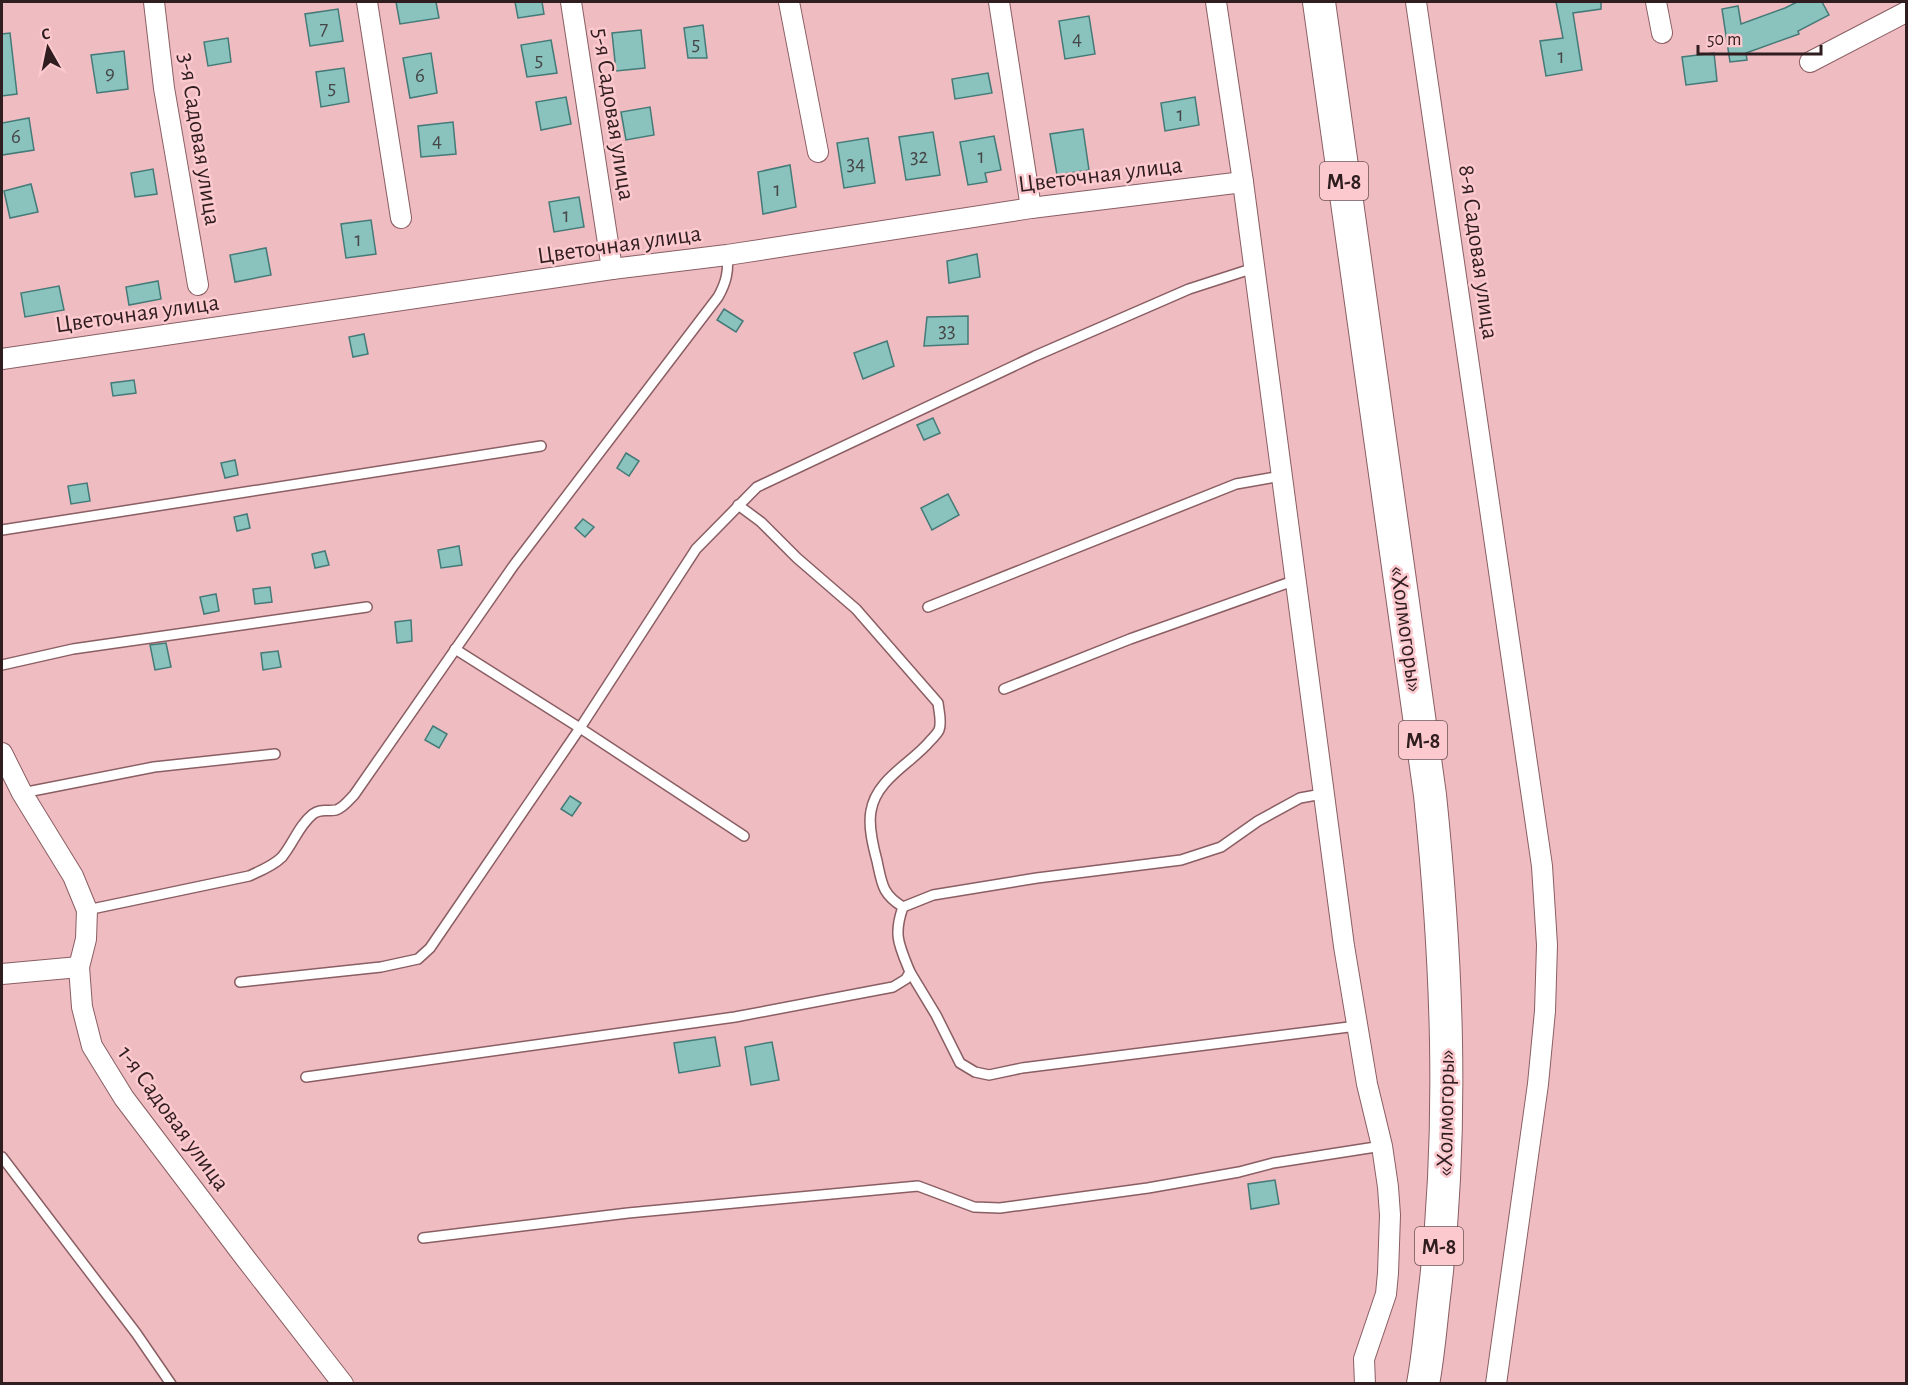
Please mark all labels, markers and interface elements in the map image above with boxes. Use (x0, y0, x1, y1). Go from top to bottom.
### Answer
north arrow (18, 18, 78, 78)
house number: 7 (320, 18, 329, 39)
scale bar (1698, 18, 1821, 56)
text: С (40, 26, 52, 43)
street label: 5-я Садовая улица (588, 26, 639, 202)
house number: 4 (1072, 28, 1082, 49)
text: 50 m (1707, 31, 1741, 49)
house number: 5 (692, 33, 700, 54)
house number: 1 (1557, 46, 1565, 67)
house number: 5 (535, 49, 543, 70)
street label: 3-я Садовая улица (174, 51, 224, 227)
house number: 9 (105, 62, 115, 83)
house number: 6 (415, 65, 425, 86)
house number: 5 (328, 77, 336, 98)
house number: 1 (1176, 104, 1184, 125)
house number: 6 (11, 126, 21, 147)
house number: 4 (432, 130, 442, 151)
house number: 32 (910, 146, 928, 167)
house number: 1 (977, 146, 985, 167)
house number: 34 (847, 153, 865, 174)
street label: Цветочная улица (1017, 153, 1184, 197)
road number: М-8 (1320, 162, 1368, 200)
street label: 8-я Садовая улица (1454, 163, 1502, 341)
house number: 1 (773, 179, 781, 200)
house number: 1 (562, 205, 570, 226)
street label: Цветочная улица (536, 222, 703, 268)
house number: 1 (354, 229, 362, 250)
street label: Цветочная улица (54, 291, 221, 337)
house number: 33 (938, 320, 956, 341)
street label: «Холмогоры» (1385, 564, 1427, 694)
road number: М-8 (1399, 721, 1447, 759)
street label: 1-я Садовая улица (113, 1042, 234, 1195)
street label: «Холмогоры» (1433, 1049, 1459, 1177)
road number: М-8 (1415, 1227, 1463, 1265)

